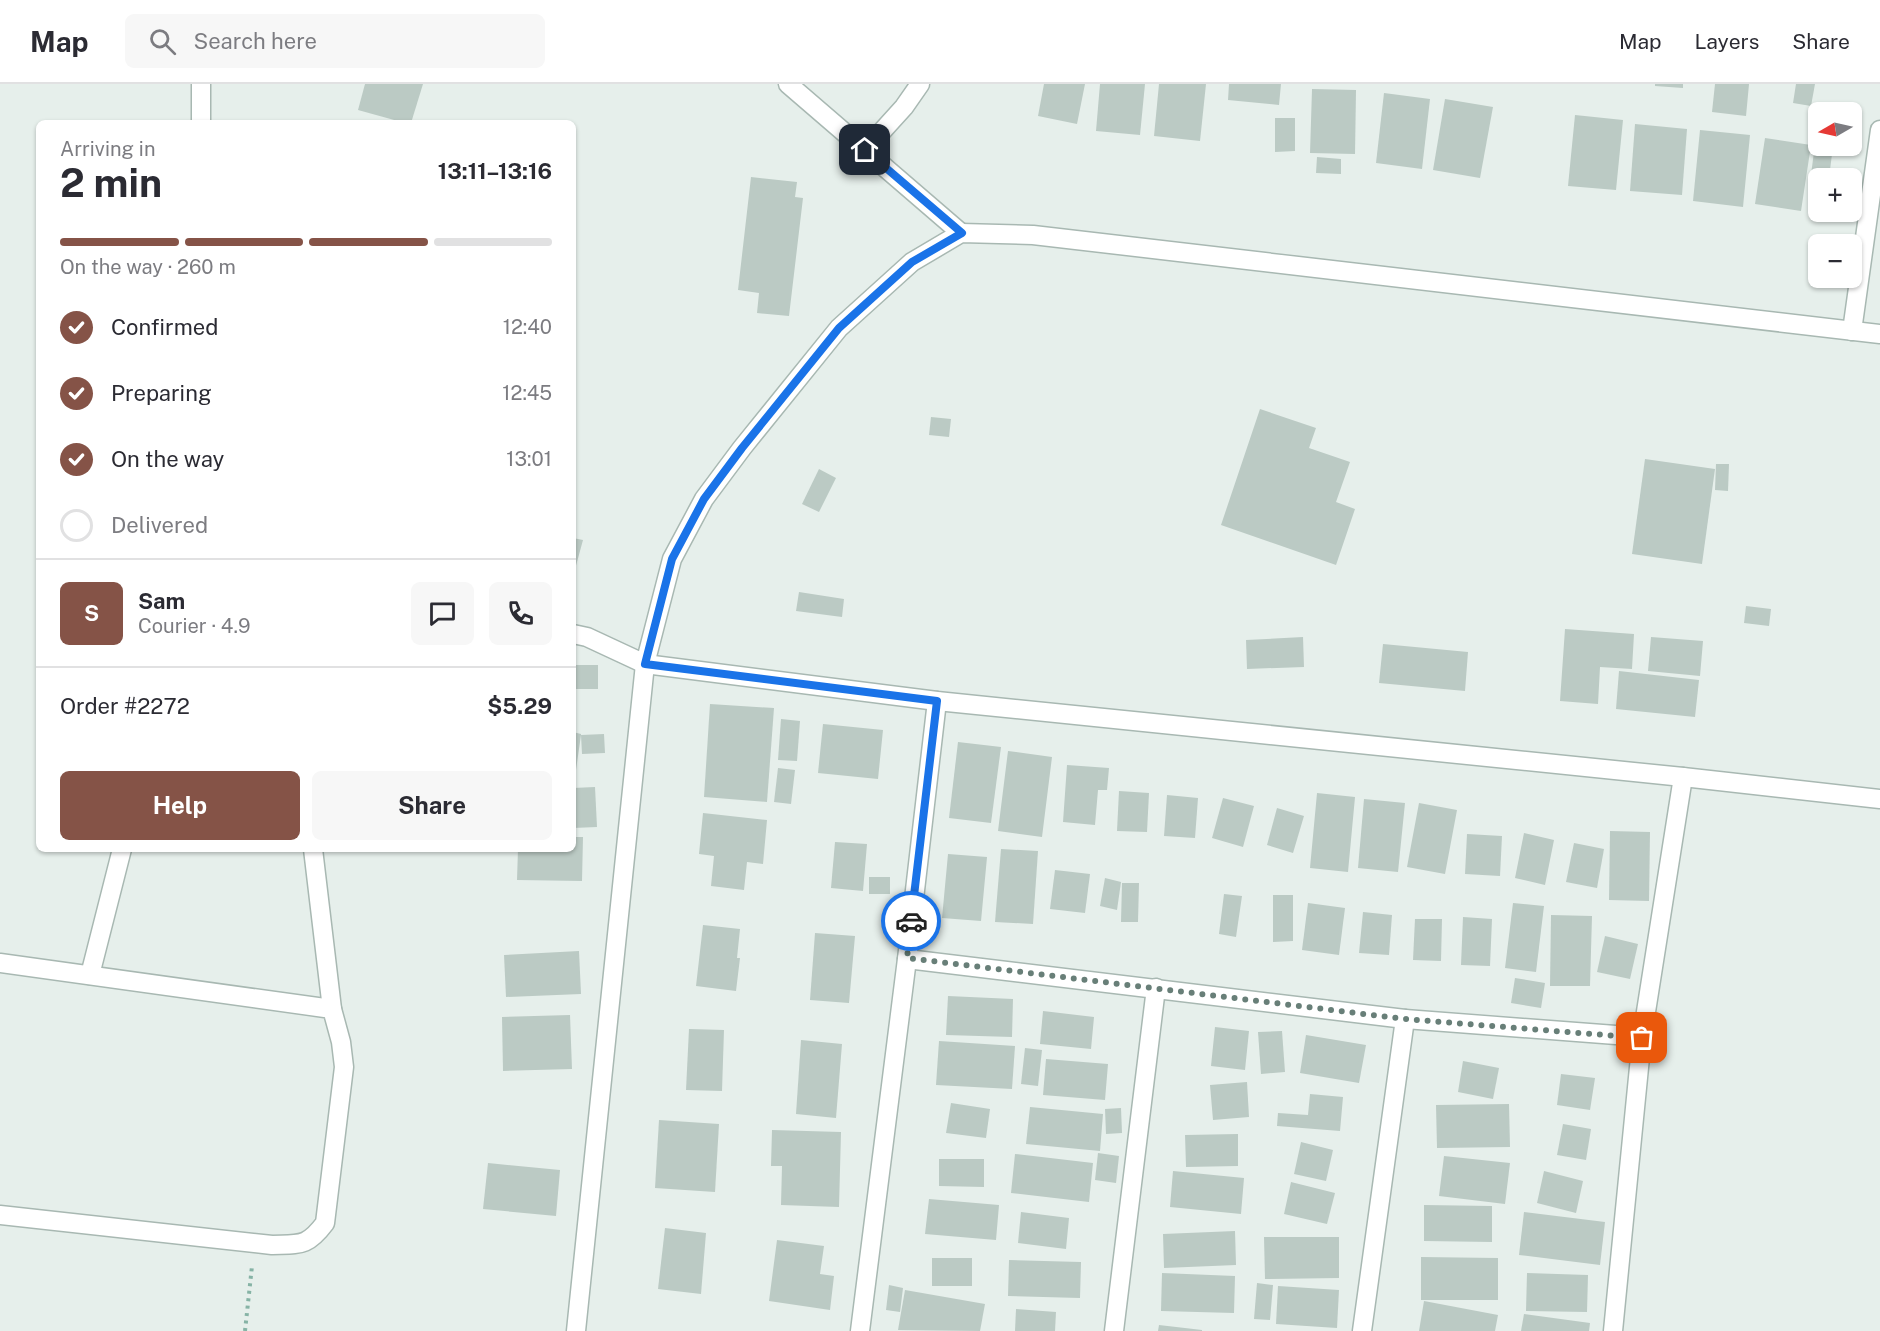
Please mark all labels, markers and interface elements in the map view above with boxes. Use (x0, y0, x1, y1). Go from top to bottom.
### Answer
search box (125, 14, 545, 68)
text: Map (30, 25, 89, 58)
icon: search (146, 25, 179, 58)
text: Search here (194, 28, 317, 54)
text: Map (1619, 29, 1662, 54)
text: Layers (1695, 29, 1759, 54)
text: Share (1792, 29, 1850, 54)
north arrow (1808, 102, 1862, 156)
map controls (1808, 102, 1862, 288)
pin (839, 124, 890, 175)
icon: home (848, 133, 881, 166)
text: Arriving in (60, 137, 155, 161)
text: 13:11–13:16 (438, 158, 552, 184)
text: 2 min (60, 160, 162, 206)
button: + (1808, 168, 1862, 222)
button: − (1808, 234, 1862, 288)
text: On the way · 260 m (60, 255, 236, 279)
icon: check (60, 311, 93, 344)
text: Confirmed (111, 314, 218, 340)
text: 12:40 (503, 315, 552, 339)
icon: check (60, 377, 93, 410)
text: Preparing (111, 380, 212, 406)
text: 12:45 (502, 381, 552, 405)
icon: check (60, 443, 93, 476)
text: On the way (111, 446, 224, 472)
text: 13:01 (506, 447, 552, 471)
text: Delivered (111, 512, 208, 538)
button: chat (411, 582, 474, 645)
button: phone (489, 582, 552, 645)
text: Sam (138, 588, 185, 614)
text: S (84, 600, 99, 626)
text: Courier · 4.9 (138, 614, 250, 638)
text: Order #2272 (60, 693, 190, 719)
text: $5.29 (487, 693, 552, 719)
button: Help (60, 771, 300, 840)
button: Share (312, 771, 552, 840)
courier (881, 891, 941, 951)
icon: car (895, 905, 928, 938)
pin (1616, 1012, 1667, 1063)
icon: bag (1625, 1021, 1658, 1054)

